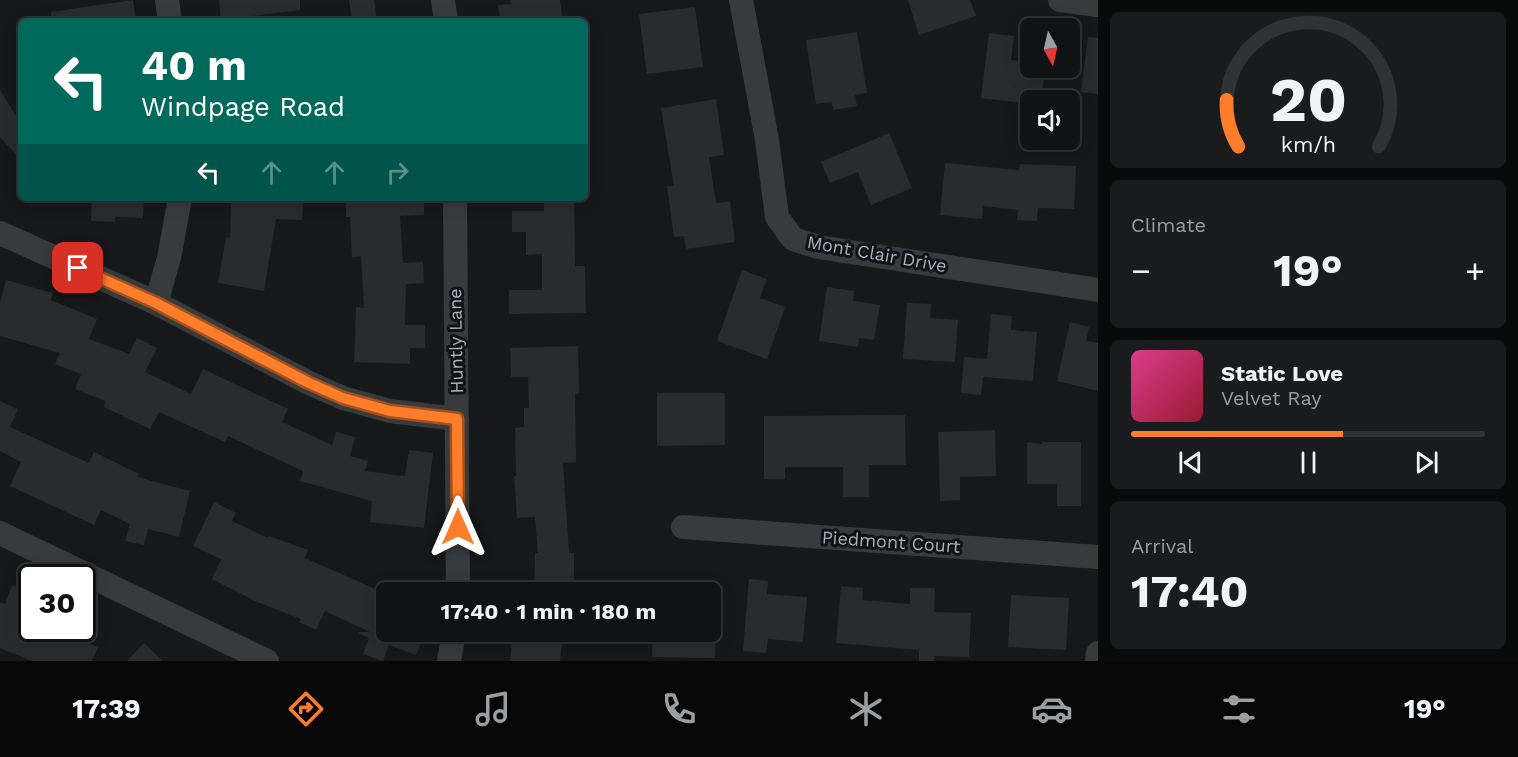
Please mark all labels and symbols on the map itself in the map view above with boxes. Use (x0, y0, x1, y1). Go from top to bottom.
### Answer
north arrow (1020, 18, 1080, 78)
street label: Mont Clair Drive (806, 231, 949, 276)
pin (52, 242, 103, 293)
street label: Huntly Lane (444, 288, 467, 394)
position arrow (426, 495, 490, 559)
street label: Piedmont Court (821, 526, 961, 557)
speed limit sign: 30 (18, 564, 96, 642)

